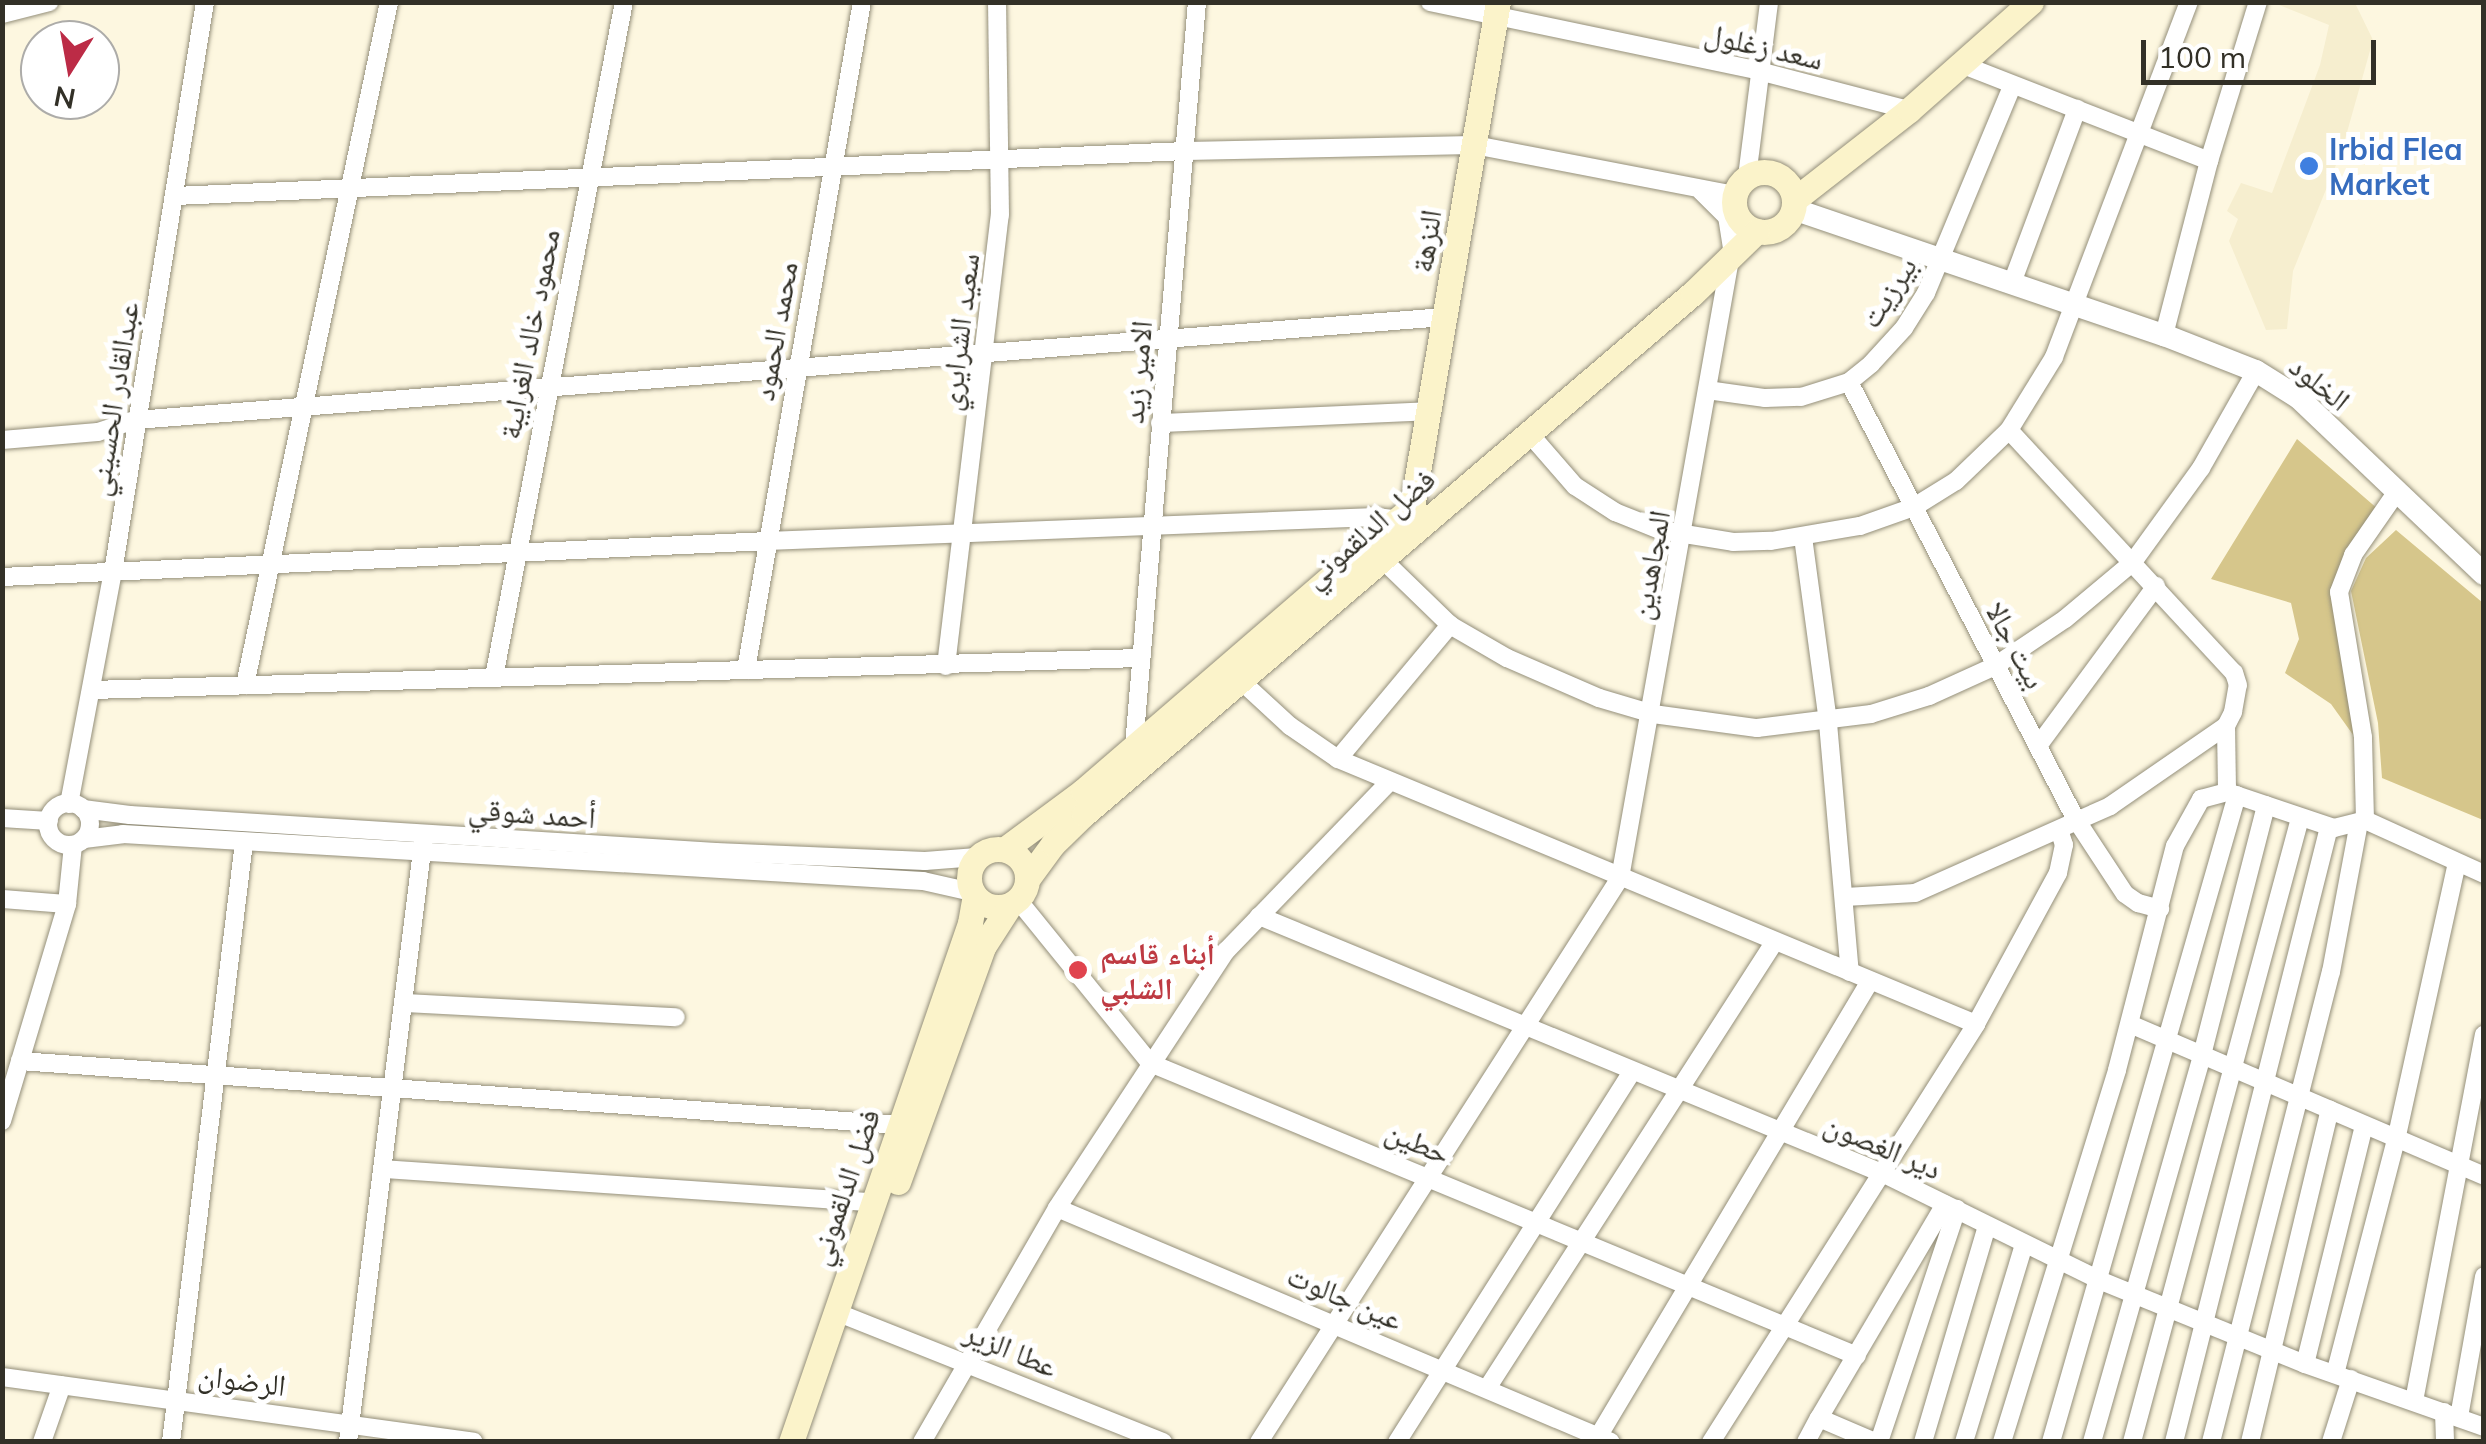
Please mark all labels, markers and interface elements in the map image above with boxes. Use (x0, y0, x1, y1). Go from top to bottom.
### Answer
street label: سعد زغلول (1701, 15, 1827, 77)
north arrow (20, 20, 120, 120)
scale bar (2146, 20, 2381, 82)
text: 100 m (2158, 38, 2246, 76)
text: N (51, 79, 78, 117)
place label: Irbid Flea Market (2329, 131, 2463, 202)
marker: Irbid Flea Market (2298, 155, 2320, 177)
street label: النزهة (1403, 207, 1449, 275)
street label: محمود خالد الغرايبة (491, 226, 567, 442)
street label: بيرزيت (1852, 250, 1924, 334)
street label: سعيد الشرايري (931, 251, 987, 413)
street label: محمد الحمود (745, 259, 805, 403)
street label: عبدالقادر الحسيني (80, 299, 146, 499)
street label: الامير زيد (1115, 319, 1159, 425)
street label: الخلود (2283, 348, 2357, 418)
street label: فضل الدلقموني (1296, 461, 1442, 595)
street label: المجاهدين (1623, 507, 1677, 623)
street label: بيت جالا (1978, 595, 2054, 695)
street label: أحمد شوقي (467, 791, 597, 835)
place label: أبناء قاسم الشلبي (1100, 935, 1215, 1006)
marker: أبناء قاسم الشلبي (1065, 957, 1091, 983)
street label: فضل الدلقموني (801, 1104, 887, 1270)
street label: دير الغصون (1819, 1105, 1947, 1187)
street label: حطين (1380, 1112, 1456, 1172)
street label: عين جالوت (1282, 1257, 1408, 1337)
street label: عطا الزير (959, 1313, 1063, 1385)
street label: الرضوان (196, 1357, 288, 1403)

